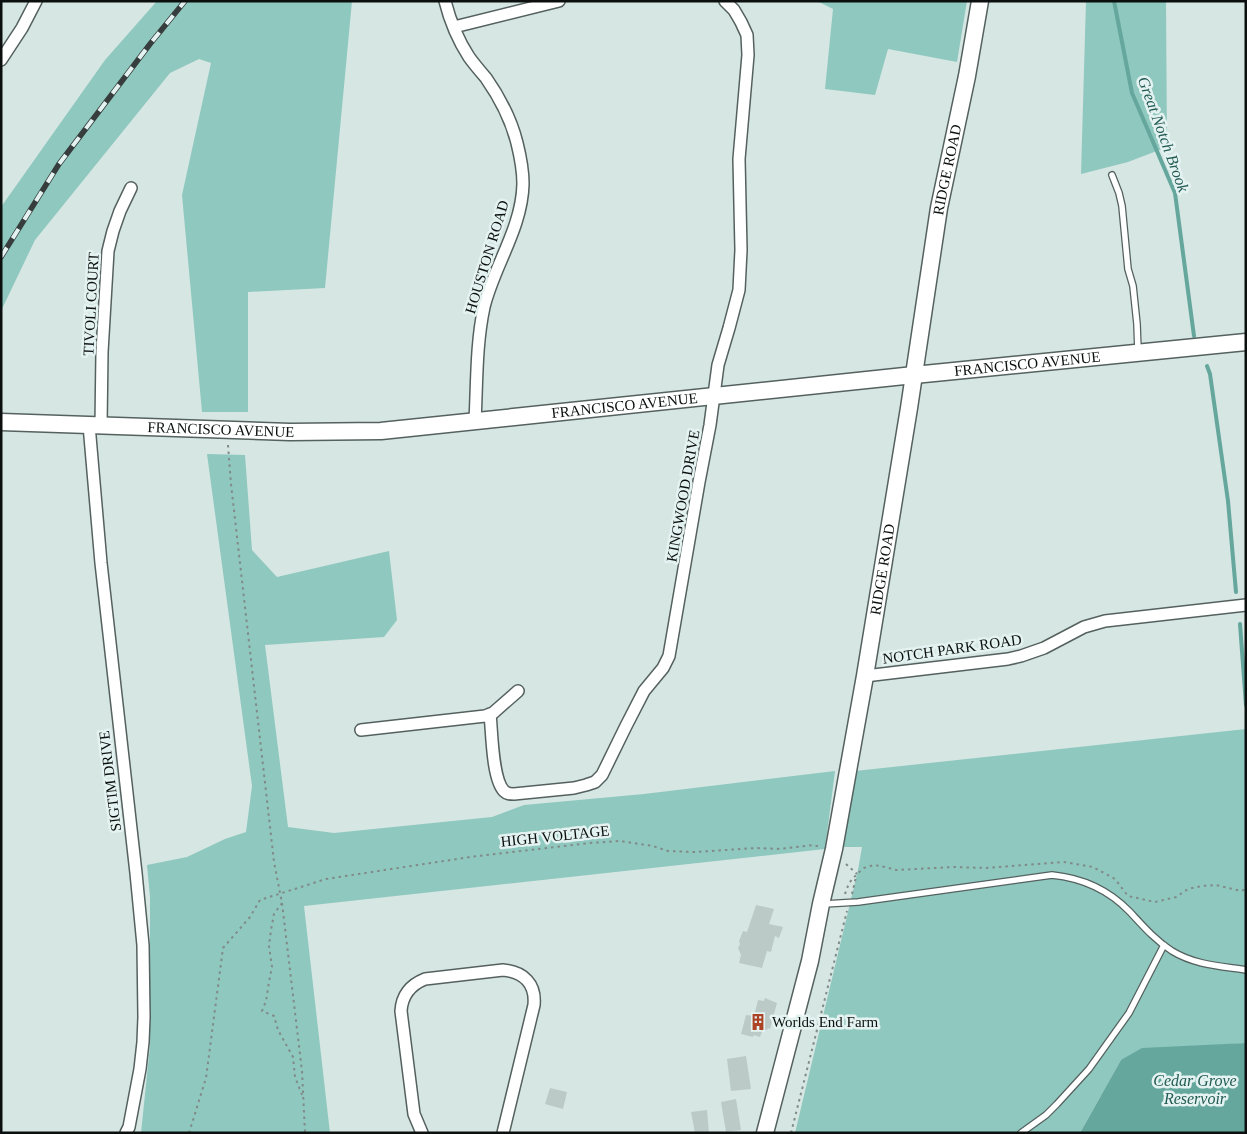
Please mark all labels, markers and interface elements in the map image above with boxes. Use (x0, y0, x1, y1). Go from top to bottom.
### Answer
water label: Great Notch Brook (1135, 74, 1193, 195)
street label: RIDGE ROAD (930, 123, 965, 216)
street label: HOUSTON ROAD (462, 198, 512, 316)
street label: TIVOLI COURT (80, 252, 102, 356)
street label: FRANCISCO AVENUE (953, 349, 1101, 379)
street label: FRANCISCO AVENUE (551, 390, 698, 421)
street label: FRANCISCO AVENUE (147, 419, 295, 440)
street label: KINGWOOD DRIVE (664, 429, 702, 563)
street label: RIDGE ROAD (867, 523, 898, 616)
street label: NOTCH PARK ROAD (881, 631, 1023, 667)
street label: SIGTIM DRIVE (96, 730, 124, 832)
street label: HIGH VOLTAGE (500, 822, 610, 850)
building icon: Worlds End Farm (748, 1012, 768, 1032)
place label: Worlds End Farm (772, 1014, 879, 1030)
water label: Cedar Grove Reservoir (1153, 1072, 1237, 1107)

